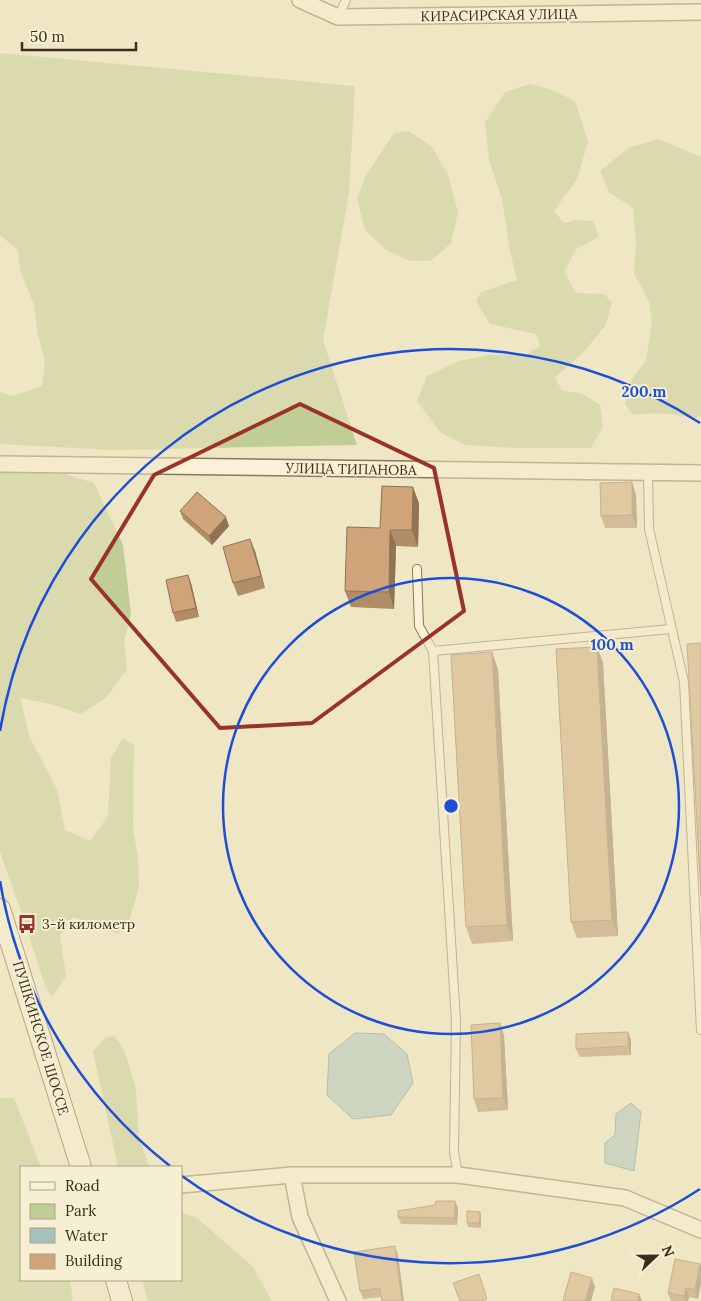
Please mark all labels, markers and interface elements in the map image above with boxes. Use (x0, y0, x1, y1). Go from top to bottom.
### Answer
street label: КИРАСИРСКАЯ УЛИЦА (420, 5, 578, 25)
scale bar (22, 20, 136, 52)
text: 50 m (30, 27, 65, 46)
text: 200 m (622, 382, 667, 401)
street label: УЛИЦА ТИПАНОВА (284, 459, 417, 479)
text: 100 m (591, 635, 634, 654)
centre of rings (442, 797, 460, 815)
bus stop icon: 3-й километр (16, 913, 38, 935)
place label: 3-й километр (42, 915, 135, 933)
street label: ПУШКИНСКОЕ ШОССЕ (9, 959, 73, 1118)
legend (20, 1166, 182, 1281)
text: Road (65, 1176, 100, 1195)
text: Park (65, 1201, 96, 1220)
text: Water (65, 1226, 108, 1245)
north arrow (631, 1231, 681, 1281)
text: N (658, 1243, 678, 1260)
text: Building (65, 1251, 123, 1270)

